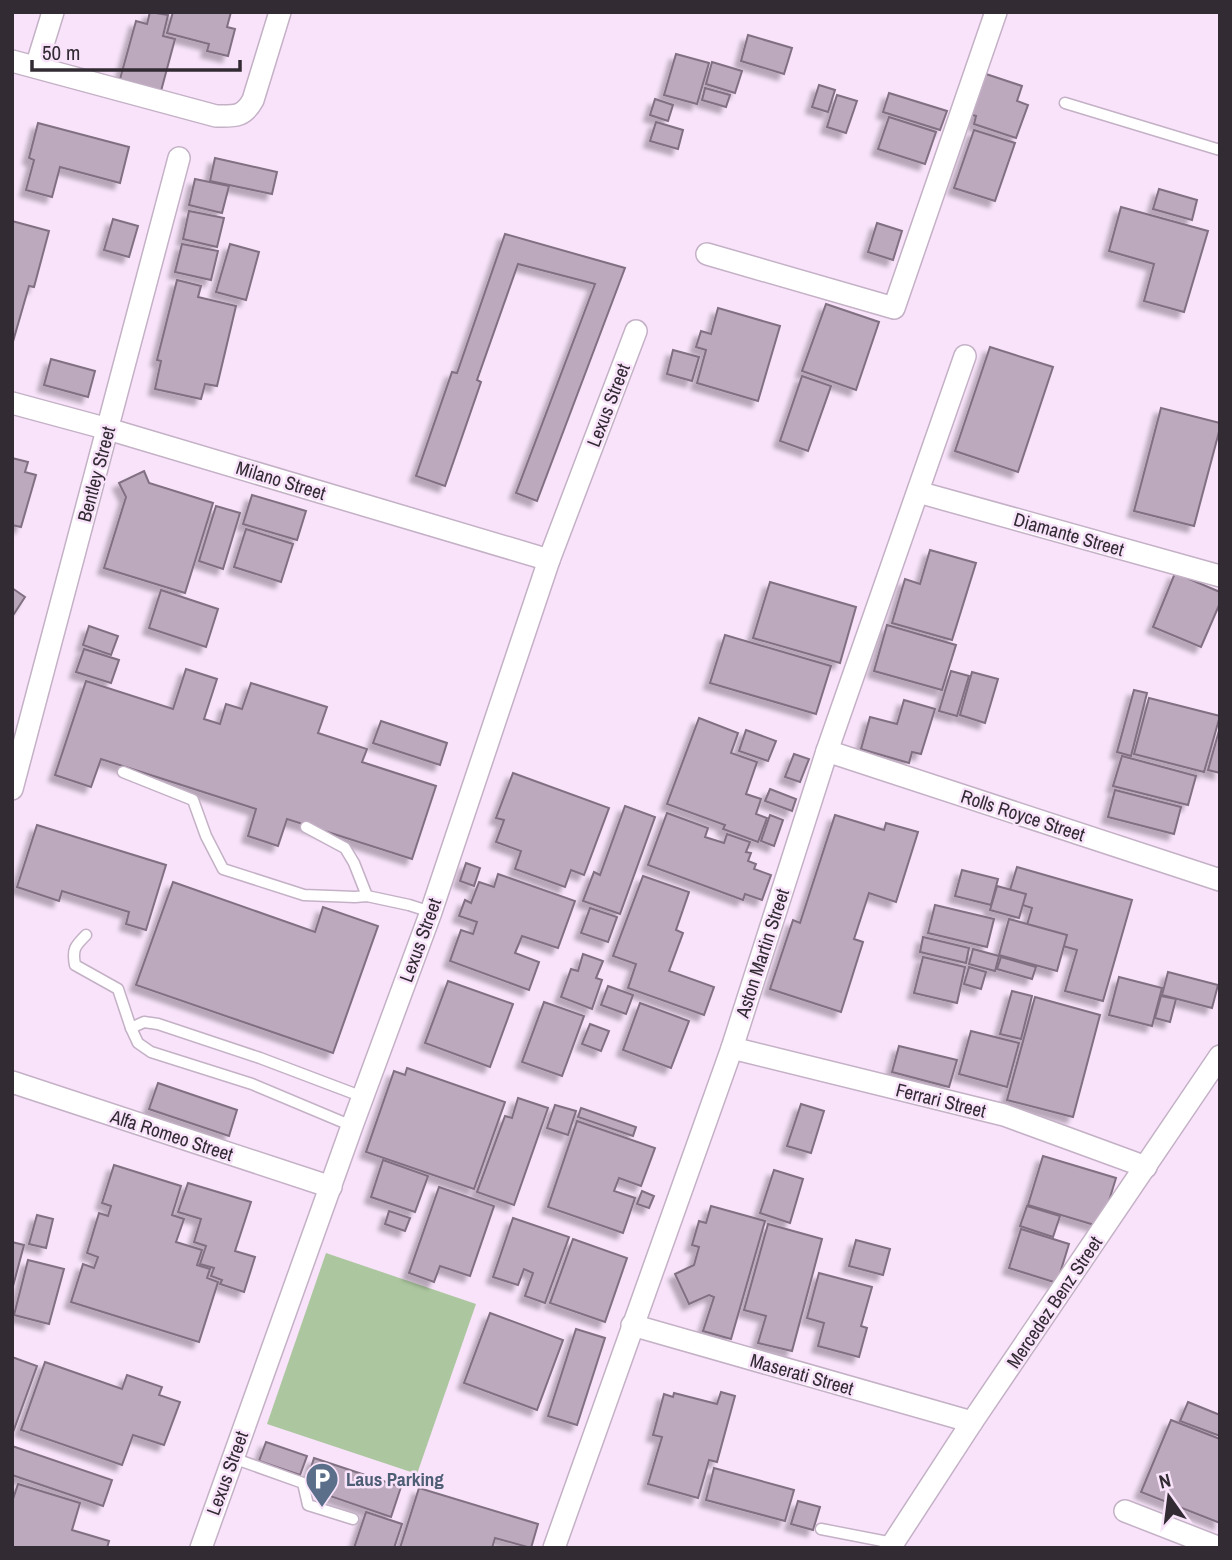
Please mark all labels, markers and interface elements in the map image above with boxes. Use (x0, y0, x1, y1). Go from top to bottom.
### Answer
scale bar (32, 28, 240, 72)
text: 50 m (42, 38, 80, 67)
street label: Lexus Street (580, 359, 636, 450)
street label: Bentley Street (71, 423, 121, 525)
street label: Milano Street (233, 454, 330, 506)
street label: Diamante Street (1011, 506, 1128, 562)
street label: Rolls Royce Street (958, 783, 1089, 848)
street label: Aston Martin Street (729, 885, 795, 1022)
street label: Lexus Street (393, 894, 447, 986)
street label: Ferrari Street (893, 1076, 989, 1124)
street label: Alfa Romeo Street (106, 1103, 237, 1167)
street label: Mercedez Benz Street (1000, 1230, 1108, 1373)
street label: Maserati Street (747, 1347, 857, 1401)
street label: Lexus Street (200, 1427, 254, 1519)
parking icon: Laus Parking (303, 1460, 341, 1509)
north arrow (1134, 1462, 1204, 1532)
place label: Laus Parking (346, 1466, 444, 1492)
text: N (1156, 1467, 1173, 1494)

